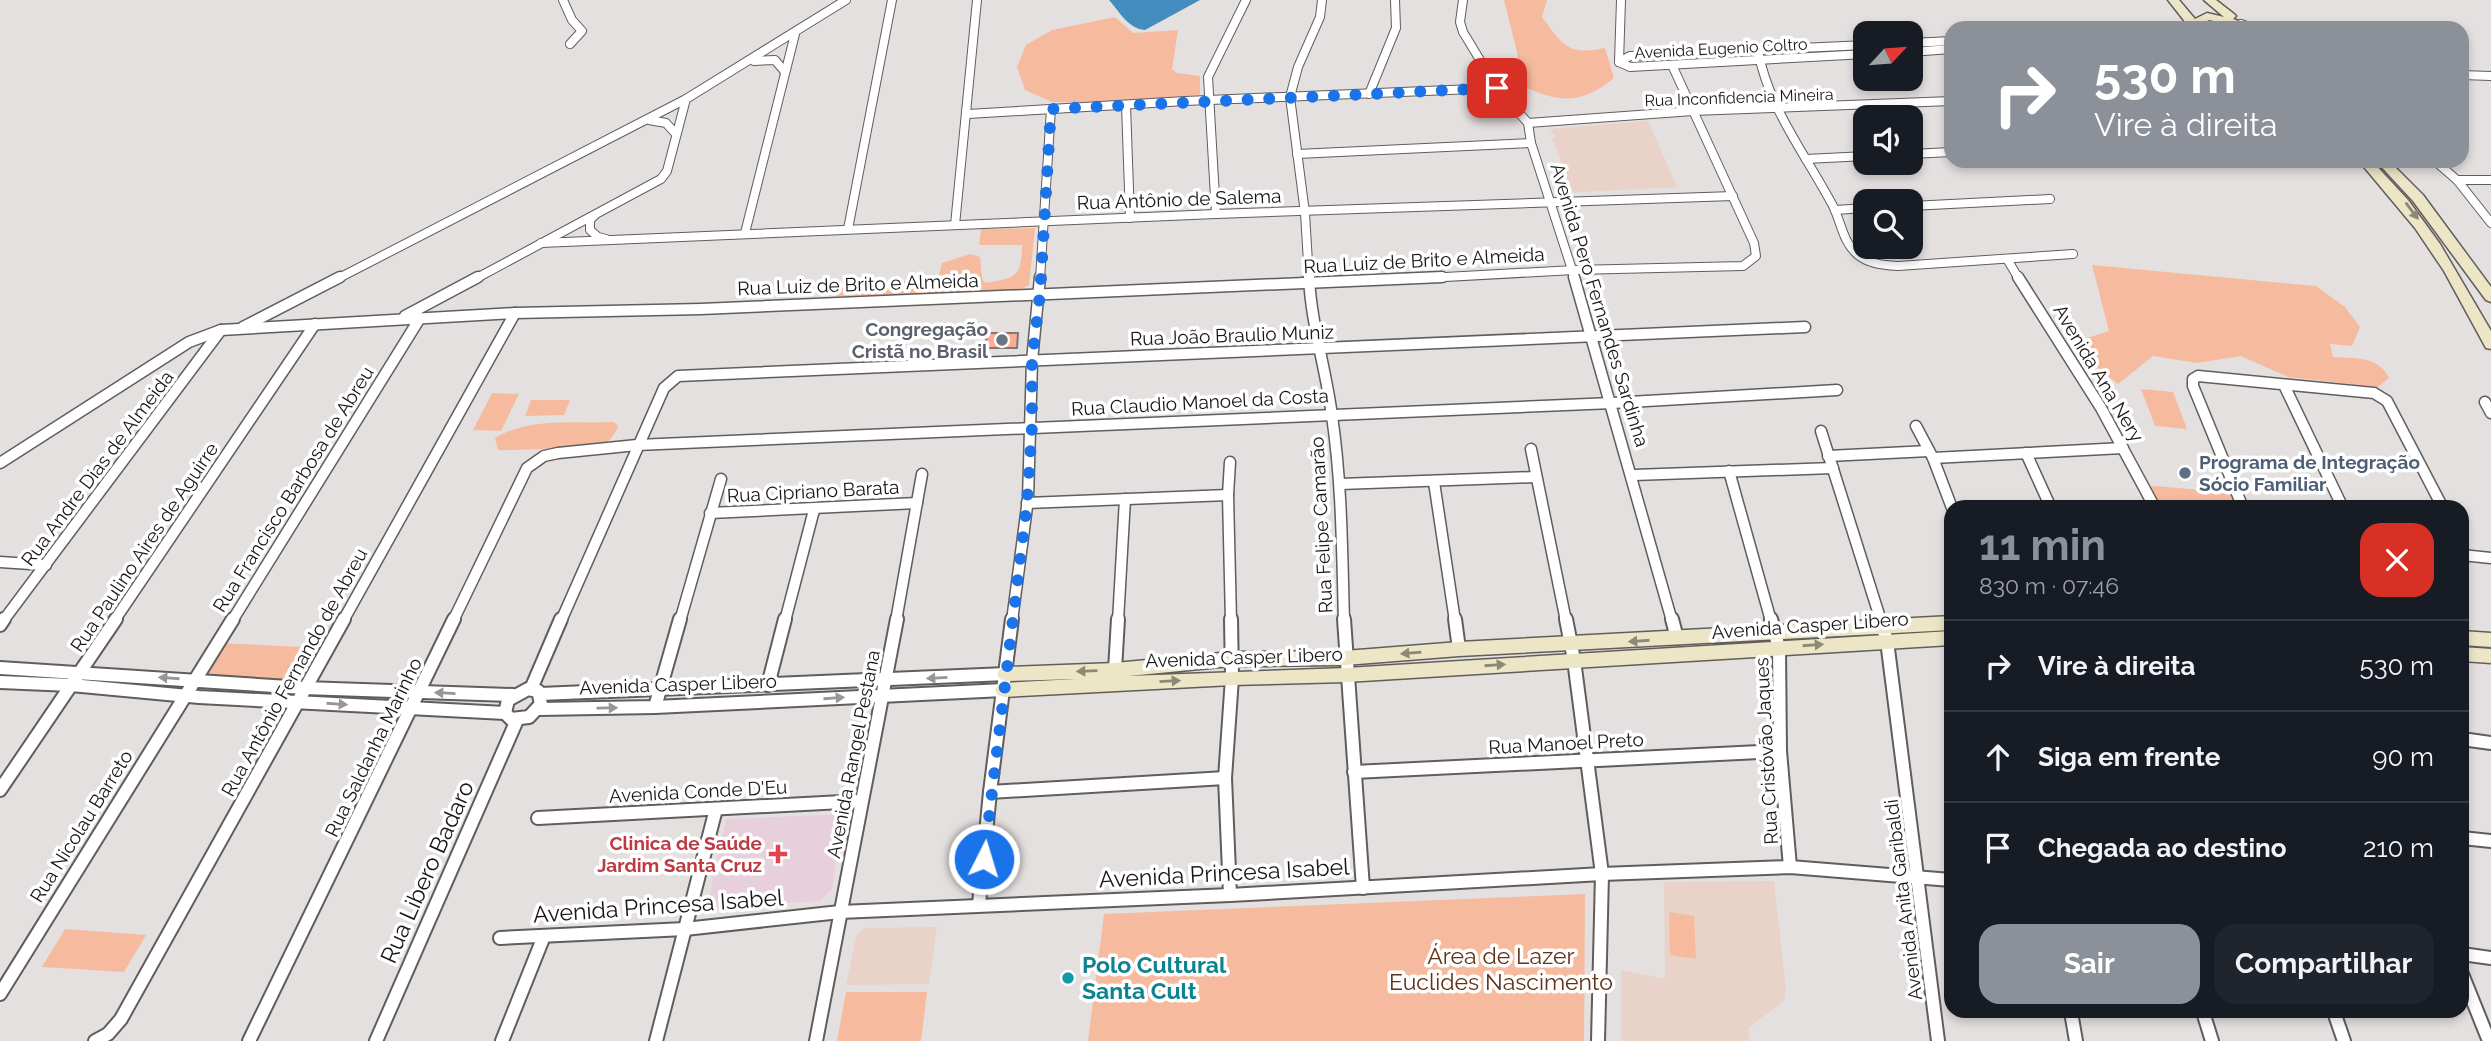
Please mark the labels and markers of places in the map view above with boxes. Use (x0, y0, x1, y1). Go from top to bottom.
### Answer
pin (1467, 58, 1527, 118)
place label: Congregação Cristã no Brasil (852, 318, 989, 362)
marker: Congregação Cristã no Brasil (994, 332, 1010, 348)
place label: Programa de Integração Sócio Familiar (2199, 451, 2420, 495)
marker: Programa de Integração Sócio Familiar (2177, 465, 2193, 481)
place label: Clinica de Saúde Jardim Santa Cruz (597, 832, 762, 876)
marker: Clinica de Saúde Jardim Santa Cruz (768, 844, 788, 864)
place label: Polo Cultural Santa Cult (1082, 951, 1227, 1004)
marker: Polo Cultural Santa Cult (1060, 970, 1076, 986)

